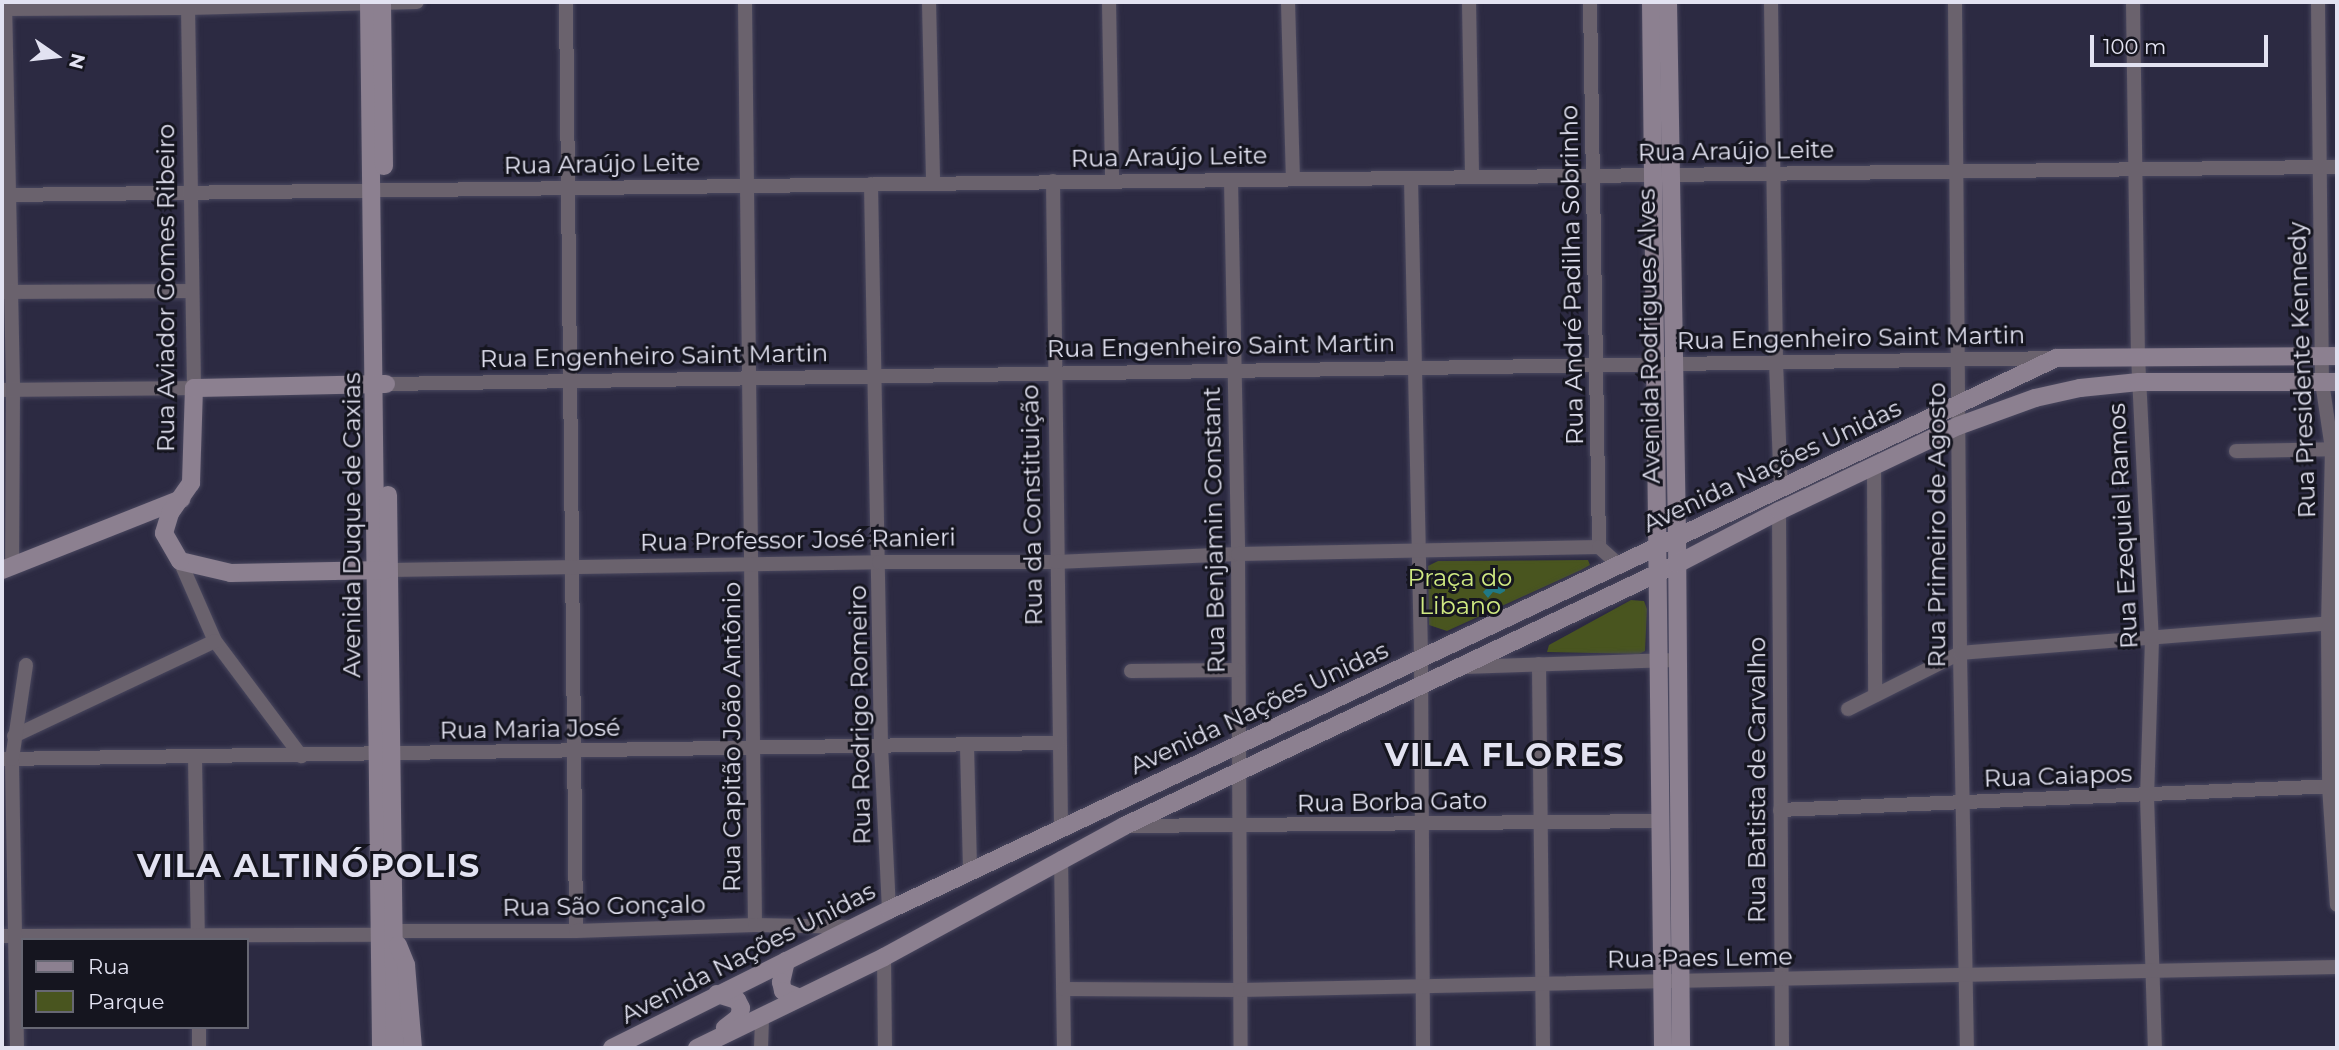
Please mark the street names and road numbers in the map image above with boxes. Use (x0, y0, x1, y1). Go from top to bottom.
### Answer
street label: Rua André Padilha Sobrinho (1555, 105, 1589, 445)
street label: Rua Aviador Gomes Ribeiro (152, 124, 180, 452)
street label: Rua Araújo Leite (1638, 135, 1834, 167)
street label: Rua Araújo Leite (1071, 141, 1267, 173)
street label: Rua Araújo Leite (504, 148, 700, 180)
street label: Avenida Rodrigues Alves (1632, 188, 1666, 484)
street label: Rua Presidente Kennedy (2282, 221, 2322, 519)
street label: Rua Engenheiro Saint Martin (1677, 321, 2025, 355)
street label: Rua Engenheiro Saint Martin (1047, 329, 1395, 363)
street label: Rua Engenheiro Saint Martin (480, 339, 828, 373)
street label: Avenida Duque de Caxias (338, 372, 366, 678)
street label: Rua Primeiro de Agosto (1923, 382, 1951, 668)
street label: Rua da Constituição (1015, 384, 1049, 626)
street label: Rua Benjamin Constant (1197, 386, 1231, 674)
street label: Avenida Nações Unidas (1638, 393, 1906, 539)
street label: Rua Ezequiel Ramos (2102, 402, 2144, 650)
street label: Rua Professor José Ranieri (640, 523, 956, 557)
street label: Rua Capitão João Antônio (718, 582, 746, 892)
street label: Rua Rodrigo Romeiro (843, 585, 877, 845)
street label: Avenida Nações Unidas (1125, 635, 1393, 781)
street label: Rua Batista de Carvalho (1743, 637, 1771, 923)
street label: Rua Maria José (439, 713, 621, 745)
street label: Rua Caiapos (1983, 759, 2133, 793)
street label: Rua Borba Gato (1297, 786, 1487, 818)
street label: Avenida Nações Unidas (616, 876, 880, 1030)
street label: Rua São Gonçalo (502, 890, 706, 922)
street label: Rua Paes Leme (1607, 942, 1793, 974)

